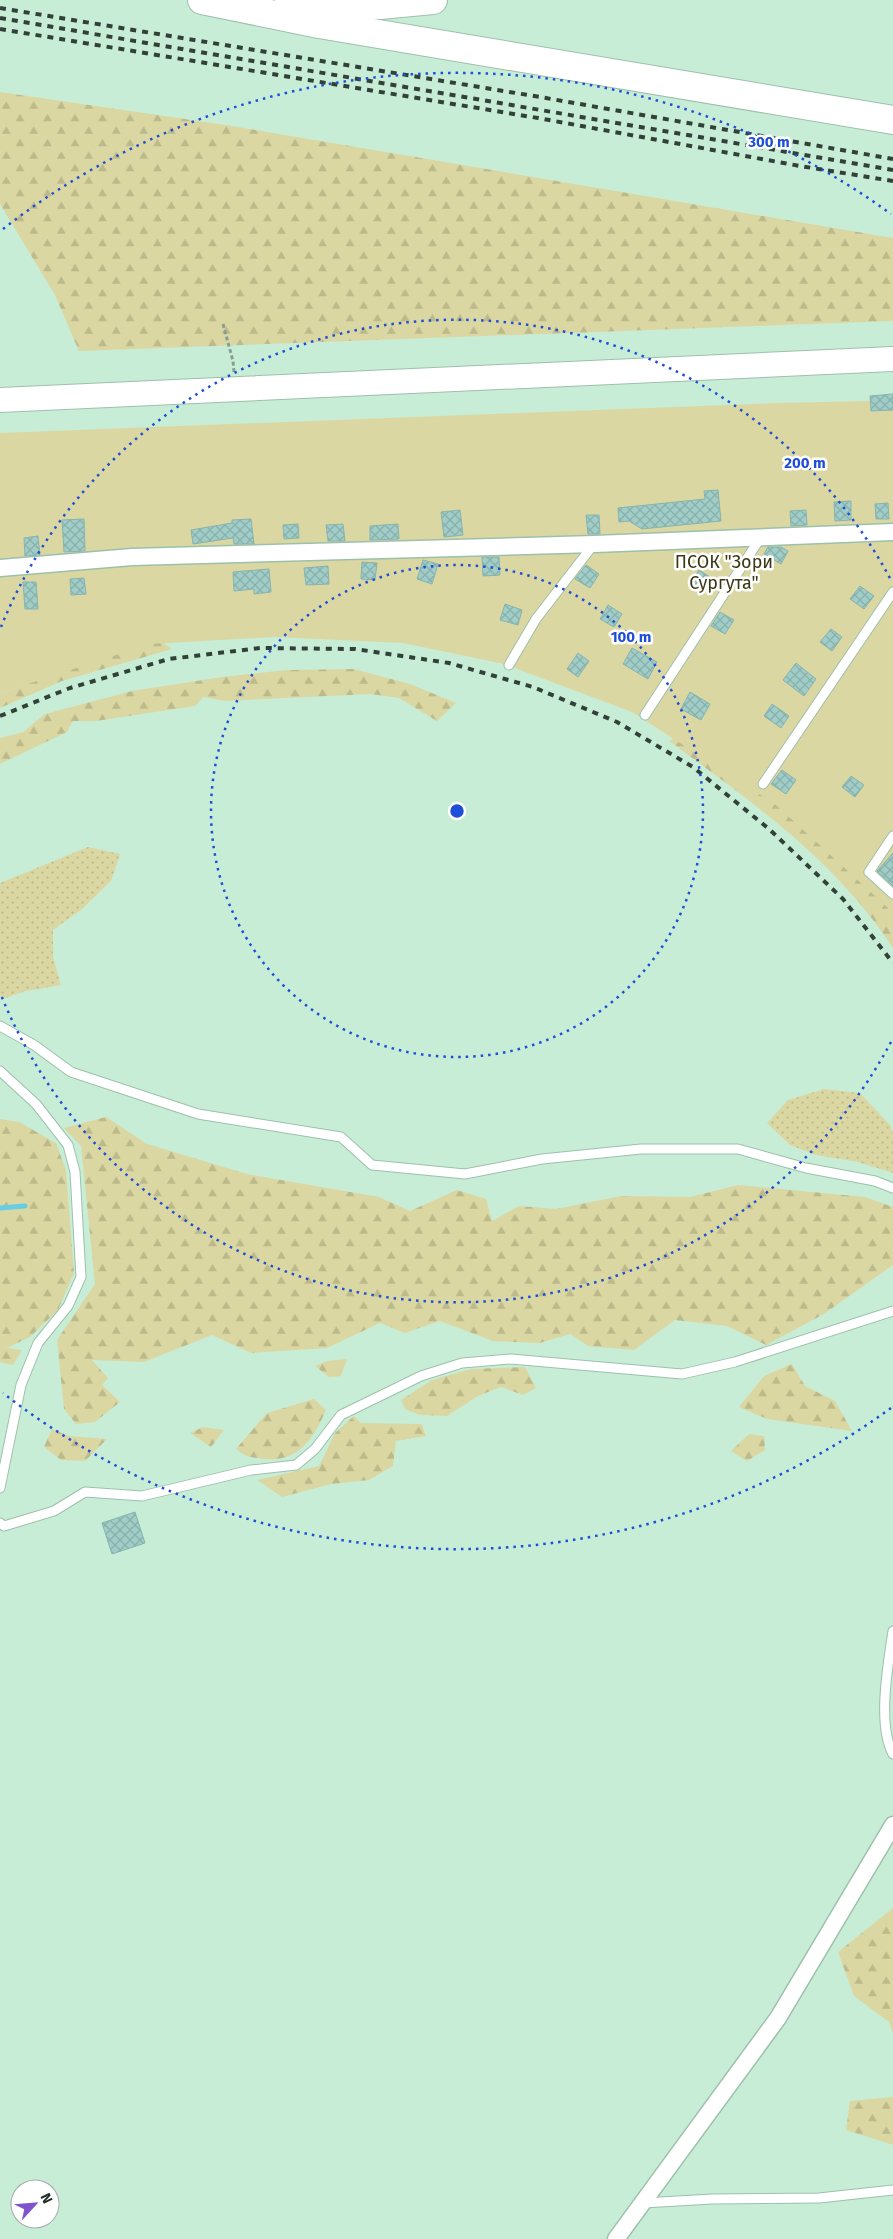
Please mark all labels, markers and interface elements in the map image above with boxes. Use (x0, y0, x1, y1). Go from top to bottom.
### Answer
text: 300 m (747, 133, 790, 151)
text: 200 m (784, 454, 826, 472)
park label: ПСОК "Зори Сургута" (675, 551, 773, 594)
text: 100 m (611, 628, 651, 646)
centre of rings (448, 802, 466, 820)
north arrow (10, 2179, 60, 2229)
text: N (37, 2191, 56, 2206)

